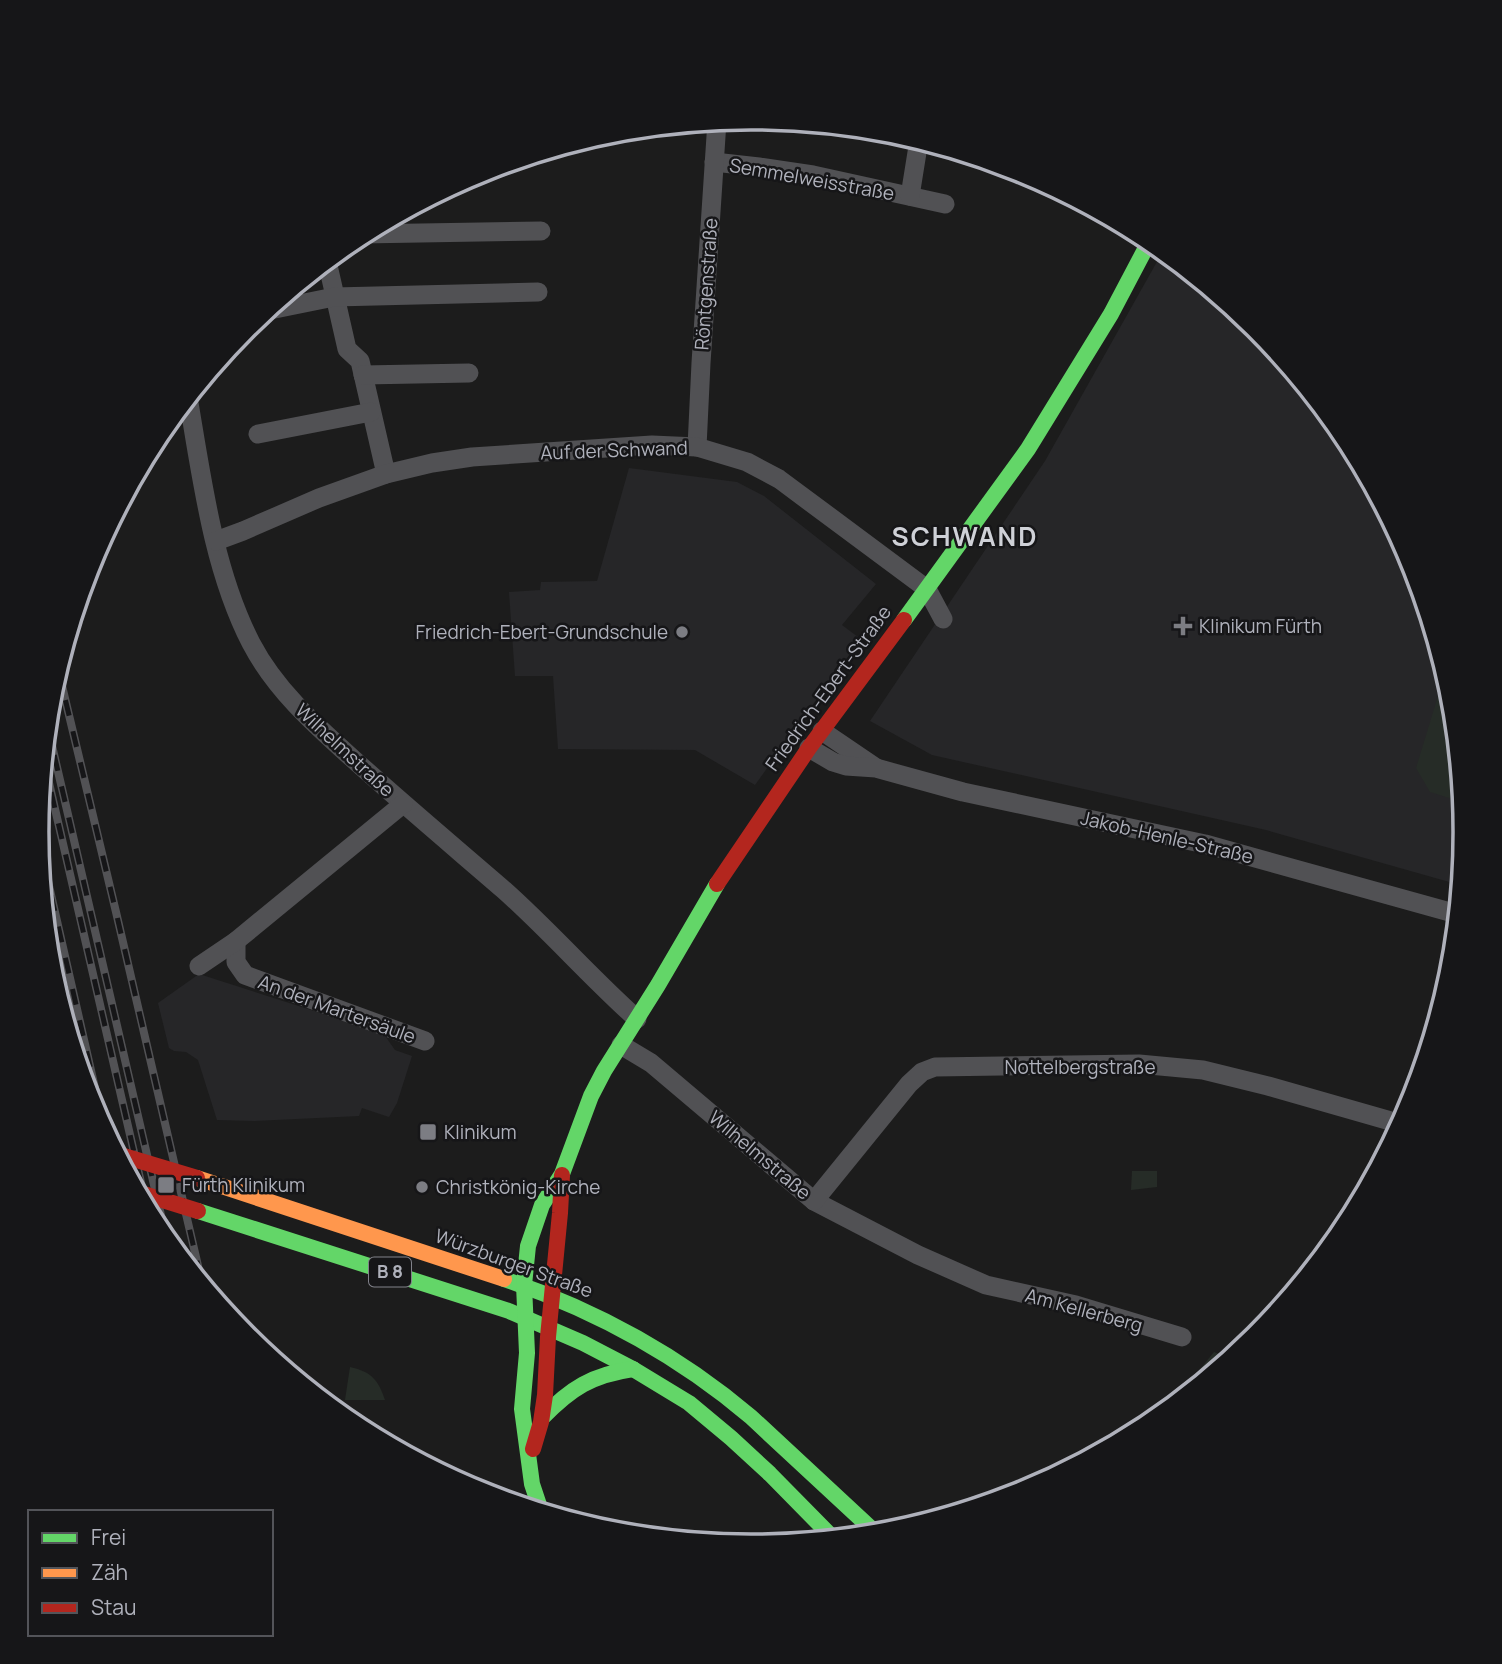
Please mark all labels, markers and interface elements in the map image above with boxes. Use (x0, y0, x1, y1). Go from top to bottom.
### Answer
street label: Semmelweisstraße (727, 152, 897, 206)
street label: Röntgenstraße (688, 217, 724, 351)
street label: Auf der Schwand (540, 434, 688, 466)
district label: SCHWAND (892, 518, 1038, 554)
street label: Friedrich-Ebert-Straße (759, 600, 897, 776)
place label: Klinikum Fürth (1199, 613, 1322, 639)
marker: Klinikum Fürth (1173, 616, 1193, 636)
place label: Friedrich-Ebert-Grundschule (415, 619, 668, 645)
marker: Friedrich-Ebert-Grundschule (674, 624, 690, 640)
street label: Wilhelmstraße (290, 697, 400, 803)
street label: Jakob-Henle-Straße (1078, 804, 1256, 870)
street label: An der Martersäule (255, 968, 419, 1050)
street label: Nottelbergstraße (1004, 1054, 1156, 1080)
street label: Wilhelmstraße (703, 1104, 817, 1206)
place label: Klinikum (444, 1119, 517, 1145)
marker: Klinikum (418, 1122, 438, 1142)
place label: Fürth Klinikum (182, 1172, 305, 1198)
place label: Christkönig-Kirche (436, 1174, 600, 1200)
marker: Fürth Klinikum (156, 1175, 176, 1195)
marker: Christkönig-Kirche (414, 1179, 430, 1195)
street label: Würzburger Straße (431, 1222, 597, 1304)
road number: B 8 (369, 1258, 411, 1287)
street label: Am Kellerberg (1022, 1282, 1146, 1338)
legend (28, 1510, 273, 1636)
text: Frei (91, 1523, 126, 1551)
text: Zäh (91, 1558, 128, 1586)
text: Stau (91, 1593, 137, 1621)

